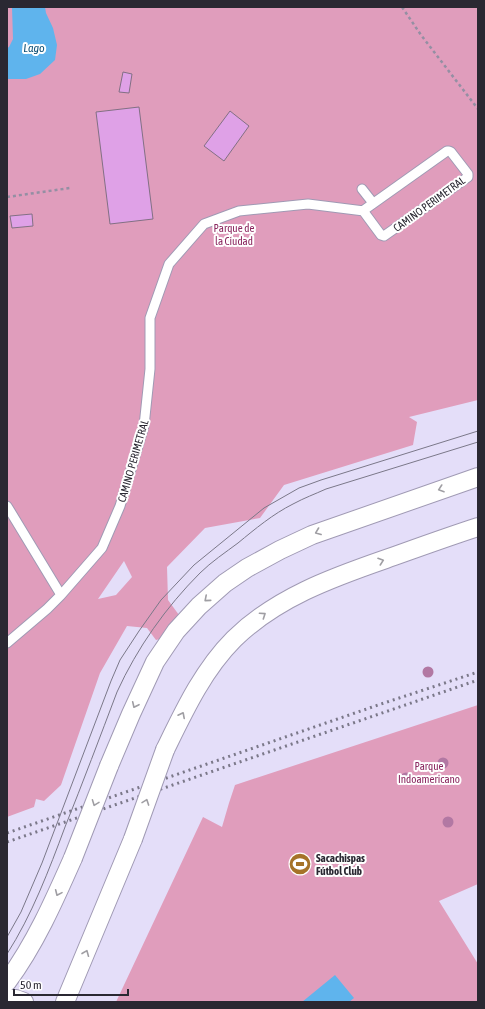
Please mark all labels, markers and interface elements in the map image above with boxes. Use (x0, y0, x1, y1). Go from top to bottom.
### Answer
water label: Lago (23, 41, 45, 55)
street label: CAMINO PERIMETRAL (391, 174, 468, 234)
park label: Parque de la Ciudad (214, 222, 254, 247)
street label: CAMINO PERIMETRAL (115, 418, 151, 504)
one-way arrow (438, 485, 445, 493)
one-way arrow (315, 528, 322, 536)
one-way arrow (377, 557, 384, 565)
one-way arrow (205, 594, 212, 601)
one-way arrow (259, 612, 266, 620)
one-way arrow (132, 701, 140, 708)
one-way arrow (177, 711, 185, 719)
park label: Parque Indoamericano (398, 760, 460, 785)
one-way arrow (91, 799, 99, 806)
one-way arrow (142, 799, 150, 806)
sports icon: Sacachispas Fútbol Club (287, 851, 313, 877)
place label: Sacachispas Fútbol Club (316, 852, 365, 877)
one-way arrow (54, 890, 62, 897)
one-way arrow (81, 950, 89, 957)
scale bar (14, 971, 128, 997)
text: 50 m (20, 978, 42, 992)

